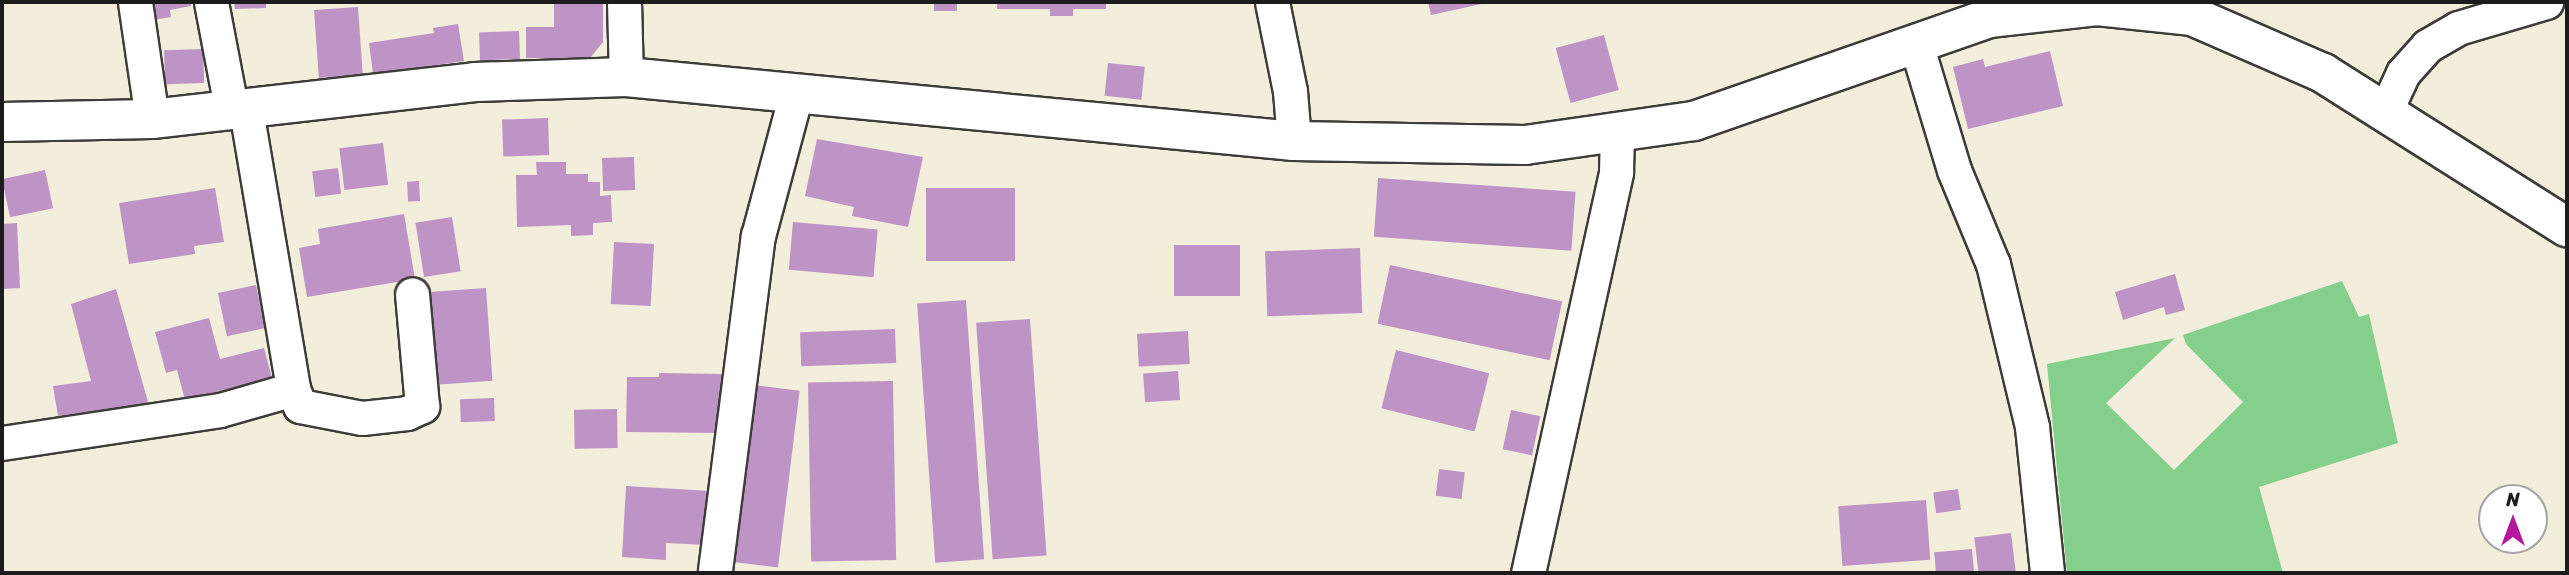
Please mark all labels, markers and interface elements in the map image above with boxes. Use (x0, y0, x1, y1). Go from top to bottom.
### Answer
text: N (2506, 483, 2520, 516)
north arrow (2478, 484, 2548, 554)

